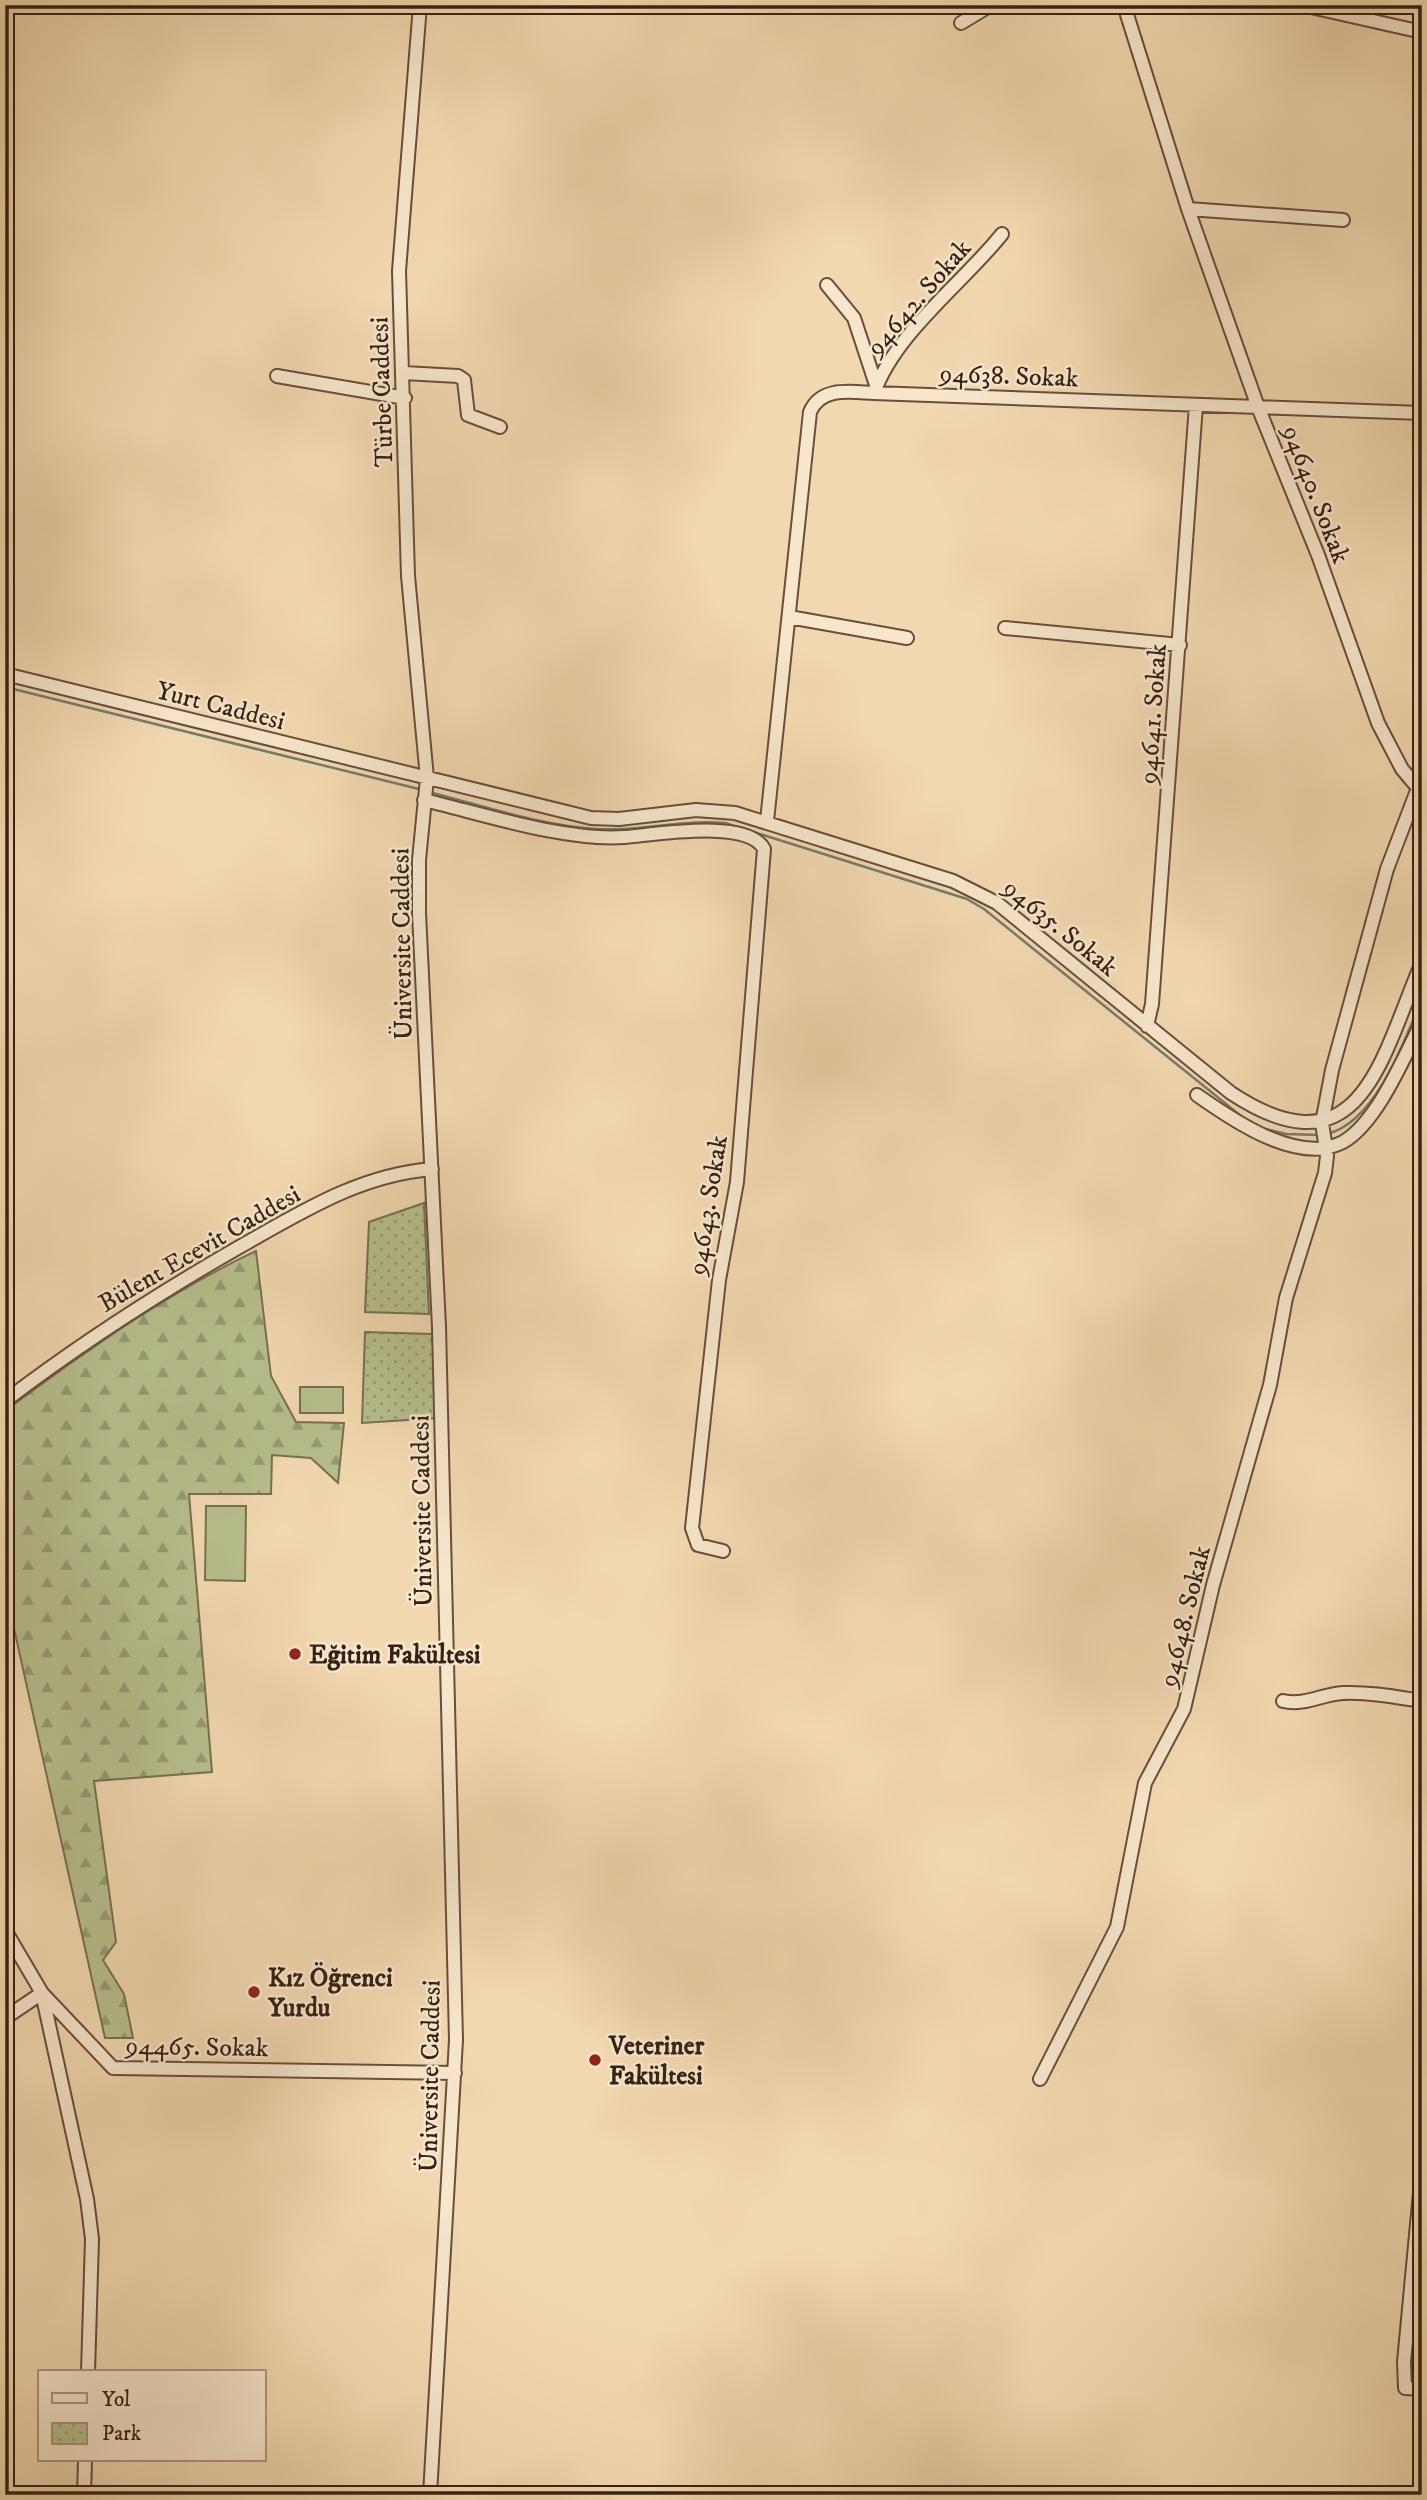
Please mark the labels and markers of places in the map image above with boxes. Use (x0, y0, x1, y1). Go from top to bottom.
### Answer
place label: Eğitim Fakültesi (309, 1639, 481, 1672)
marker: Eğitim Fakültesi (287, 1646, 303, 1662)
place label: Kız Öğrenci Yurdu (267, 1961, 393, 2025)
marker: Kız Öğrenci Yurdu (246, 1984, 262, 2000)
place label: Veteriner Fakültesi (608, 2030, 705, 2093)
marker: Veteriner Fakültesi (587, 2052, 603, 2068)

